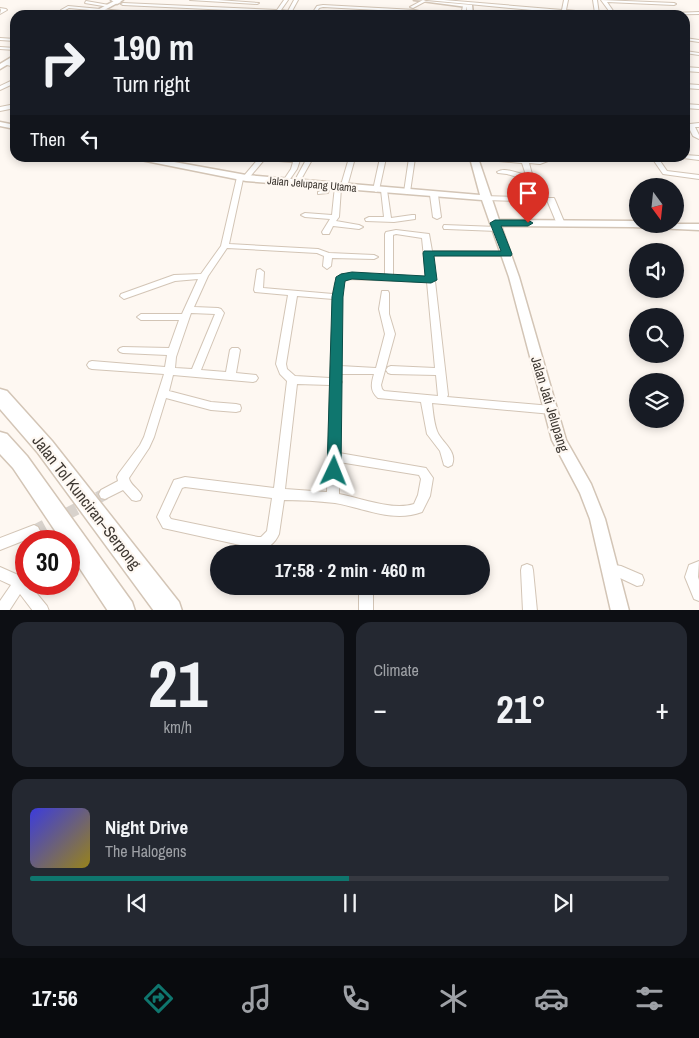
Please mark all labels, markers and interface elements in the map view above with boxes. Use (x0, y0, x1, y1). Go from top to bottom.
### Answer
text: 190 m (113, 24, 194, 71)
icon: right (30, 30, 95, 95)
text: Turn right (113, 69, 190, 99)
icon: left (76, 125, 104, 153)
text: Then (30, 126, 66, 152)
pin (507, 172, 549, 223)
street label: Jalan Jelupang Utama (267, 173, 357, 195)
north arrow (629, 178, 684, 232)
map controls (629, 178, 684, 428)
icon: arrive (514, 179, 542, 207)
button: sound (629, 243, 684, 298)
button: search (629, 308, 684, 363)
street label: Jalan Jati Jelupang (527, 354, 573, 455)
button: layers (629, 373, 684, 428)
street label: Jalan Tol Kunciran–Serpong (28, 430, 147, 574)
position arrow (307, 444, 359, 496)
speed limit sign: 30 (15, 530, 80, 595)
text: 17:58 · 2 min · 460 m (275, 557, 425, 583)
text: 21 (148, 640, 207, 727)
text: Climate (374, 659, 419, 681)
text: 21° (496, 684, 546, 735)
text: − (374, 690, 387, 728)
text: + (656, 690, 669, 728)
text: km/h (164, 716, 192, 738)
text: Night Drive (105, 814, 188, 840)
text: The Halogens (105, 840, 187, 862)
icon: previous (123, 889, 151, 917)
icon: pause (336, 889, 364, 917)
icon: next (549, 889, 577, 917)
icon: directions (141, 981, 176, 1016)
icon: music (239, 981, 274, 1016)
icon: phone (338, 981, 373, 1016)
icon: climate (436, 981, 471, 1016)
icon: car (534, 981, 569, 1016)
icon: filters (632, 981, 667, 1016)
text: 17:56 (32, 983, 78, 1013)

